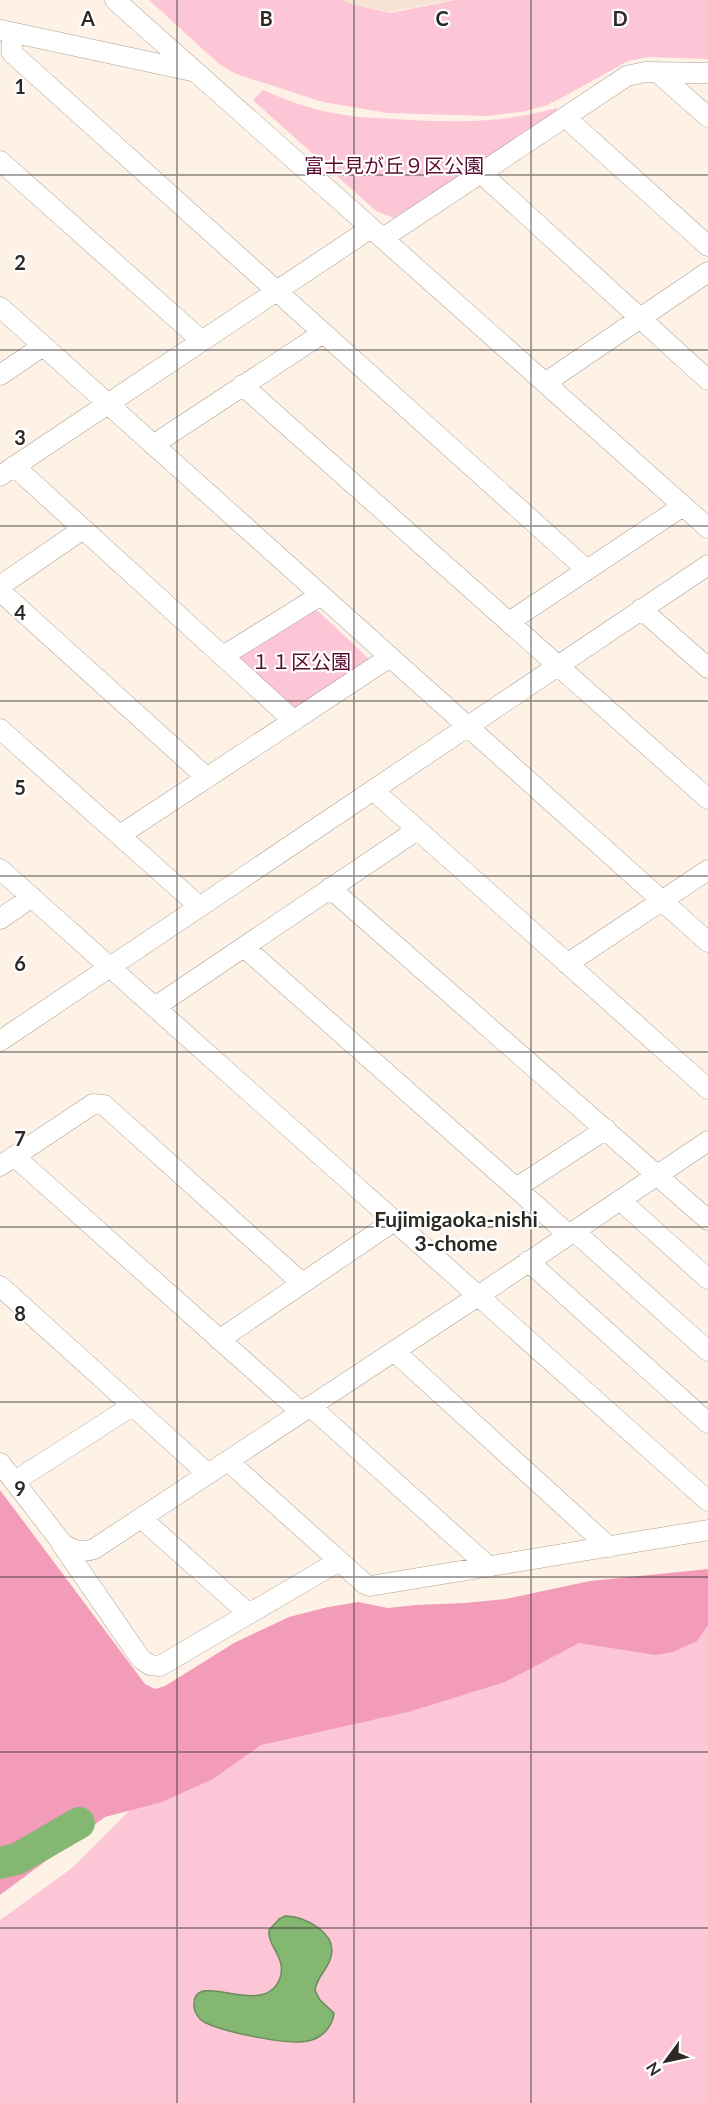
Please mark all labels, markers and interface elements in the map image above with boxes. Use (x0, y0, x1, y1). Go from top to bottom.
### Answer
text: A (80, 6, 95, 30)
text: B (259, 6, 273, 30)
text: C (435, 6, 449, 30)
text: D (612, 6, 628, 30)
text: 1 (14, 74, 26, 98)
park label: 富士見が丘９区公園 (304, 153, 484, 177)
text: 2 (14, 250, 26, 274)
text: 3 (14, 425, 26, 449)
text: 4 (14, 600, 26, 624)
park label: １１区公園 (251, 649, 351, 673)
text: 5 (14, 775, 26, 799)
text: 6 (14, 951, 26, 975)
text: 7 (14, 1126, 26, 1150)
district label: Fujimigaoka-nishi 3-chome (374, 1206, 538, 1255)
text: 8 (14, 1301, 26, 1325)
text: 9 (14, 1476, 26, 1500)
north arrow (636, 2031, 696, 2091)
text: N (642, 2059, 664, 2080)

